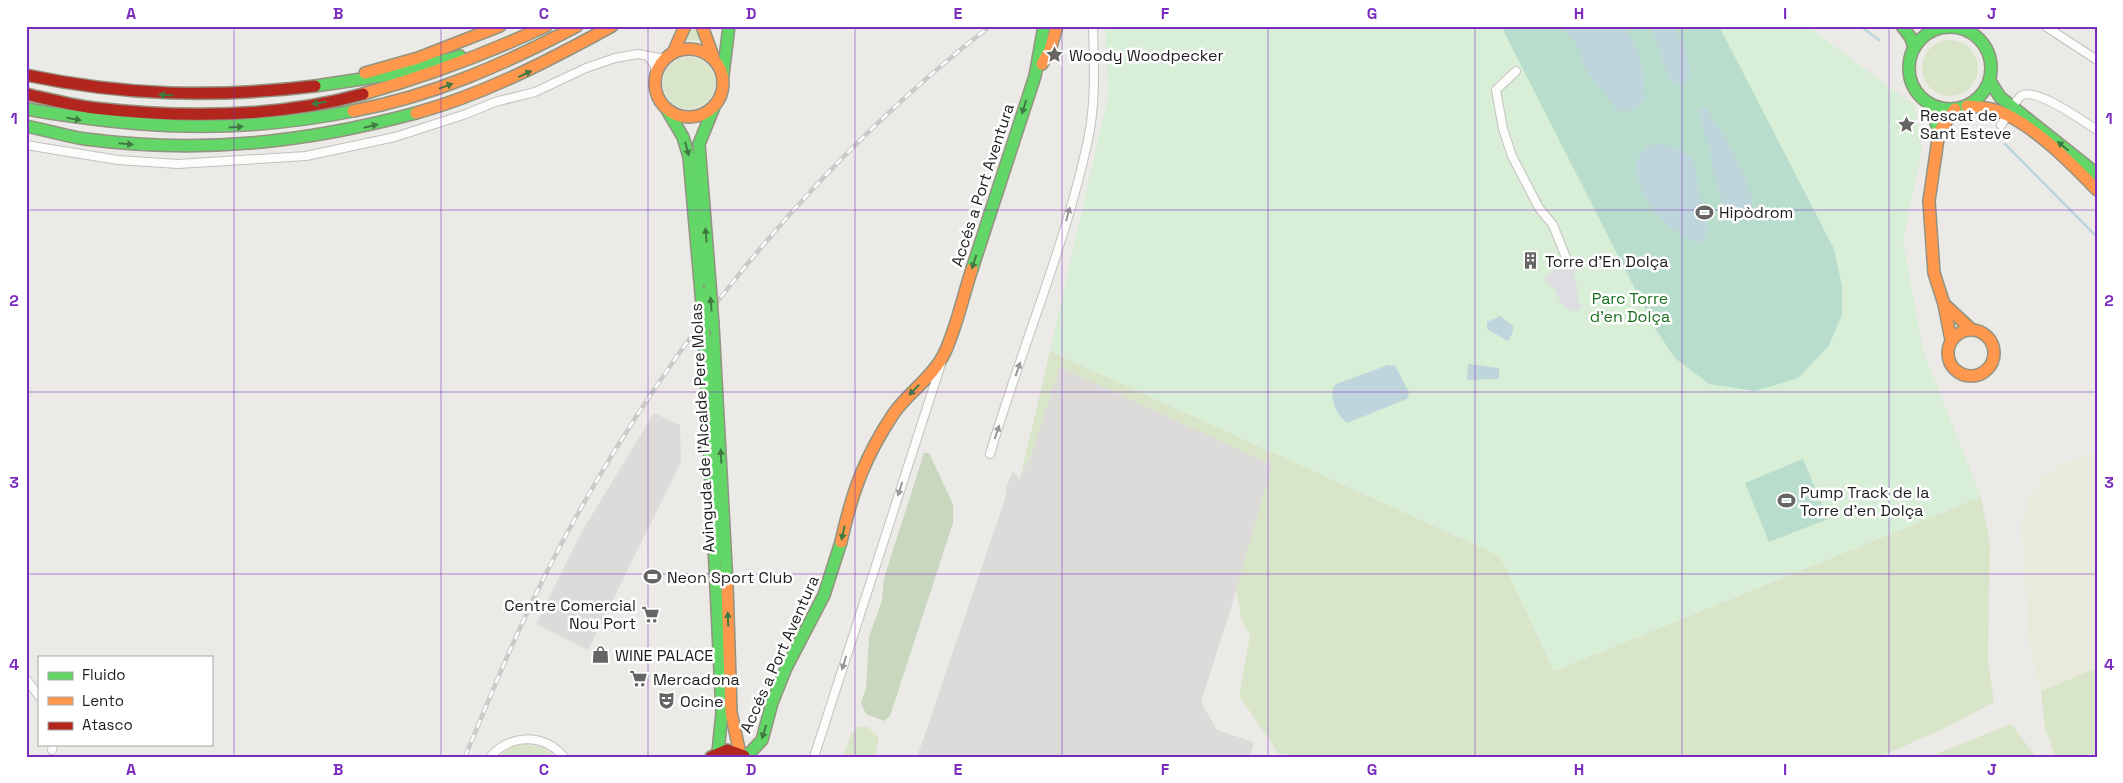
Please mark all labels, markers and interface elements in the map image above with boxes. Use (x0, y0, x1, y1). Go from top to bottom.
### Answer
text: A (126, 3, 136, 24)
text: B (333, 3, 343, 24)
text: C (539, 3, 549, 24)
text: D (746, 3, 756, 24)
text: E (954, 3, 963, 24)
text: F (1161, 3, 1170, 24)
text: G (1367, 3, 1377, 24)
text: H (1574, 3, 1584, 24)
text: I (1783, 3, 1787, 24)
text: J (1987, 3, 1997, 24)
place icon: Woody Woodpecker (1045, 45, 1065, 65)
place label: Woody Woodpecker (1069, 45, 1224, 66)
one-way arrow (517, 69, 532, 78)
one-way arrow (439, 82, 454, 90)
one-way arrow (158, 91, 174, 99)
one-way arrow (311, 100, 327, 108)
one-way arrow (1020, 100, 1028, 115)
street label: Accés a Port Aventura (946, 101, 1019, 269)
place label: Rescat de Sant Esteve (1920, 105, 2011, 144)
text: 1 (10, 108, 18, 129)
text: 1 (2105, 108, 2113, 129)
place icon: Rescat de Sant Esteve (1896, 114, 1916, 134)
one-way arrow (66, 115, 82, 123)
one-way arrow (364, 122, 379, 130)
one-way arrow (228, 123, 244, 131)
one-way arrow (118, 140, 134, 148)
one-way arrow (2057, 141, 2070, 152)
one-way arrow (683, 142, 691, 157)
sports icon: Hipòdrom (1695, 202, 1715, 222)
place label: Hipòdrom (1719, 202, 1793, 223)
one-way arrow (1064, 206, 1072, 221)
one-way arrow (702, 227, 710, 243)
building icon: Torre d'En Dolça (1521, 251, 1541, 271)
place label: Torre d'En Dolça (1545, 251, 1668, 272)
one-way arrow (970, 255, 978, 270)
park label: Parc Torre d'en Dolça (1590, 288, 1670, 327)
text: 2 (9, 290, 19, 311)
text: 2 (2104, 290, 2114, 311)
one-way arrow (707, 296, 715, 312)
street label: Avinguda de l'Alcalde Pere Molas (685, 302, 720, 553)
one-way arrow (1015, 361, 1023, 376)
one-way arrow (908, 383, 920, 395)
one-way arrow (993, 424, 1001, 439)
one-way arrow (716, 448, 724, 464)
text: 3 (9, 472, 19, 493)
text: 3 (2104, 472, 2114, 493)
one-way arrow (896, 481, 903, 496)
place label: Pump Track de la Torre d’en Dolça (1800, 482, 1929, 521)
sports icon: Pump Track de la Torre d’en Dolça (1776, 491, 1796, 511)
one-way arrow (839, 525, 847, 540)
sports icon: Neon Sport Club (643, 567, 663, 587)
place label: Neon Sport Club (667, 567, 793, 588)
street label: Accés a Port Aventura (735, 572, 824, 736)
place label: Centre Comercial Nou Port (504, 595, 636, 634)
supermarket icon: Centre Comercial Nou Port (640, 604, 660, 624)
one-way arrow (723, 610, 731, 626)
shop icon: WINE PALACE (591, 645, 611, 665)
place label: WINE PALACE (615, 645, 713, 666)
text: 4 (9, 654, 19, 675)
text: 4 (2104, 654, 2114, 675)
legend (38, 656, 212, 746)
one-way arrow (839, 656, 847, 671)
text: Fluido (82, 665, 126, 684)
supermarket icon: Mercadona (629, 669, 649, 689)
place label: Mercadona (653, 669, 740, 690)
text: Lento (82, 691, 124, 710)
theatre icon: Ocine (656, 691, 676, 711)
place label: Ocine (680, 691, 723, 712)
text: Atasco (82, 715, 133, 734)
one-way arrow (759, 724, 767, 739)
text: A (126, 759, 136, 780)
text: B (333, 759, 343, 780)
text: C (539, 759, 549, 780)
text: D (746, 759, 756, 780)
text: E (954, 759, 963, 780)
text: F (1161, 759, 1170, 780)
text: G (1367, 759, 1377, 780)
text: H (1574, 759, 1584, 780)
text: I (1783, 759, 1787, 780)
text: J (1987, 759, 1997, 780)

